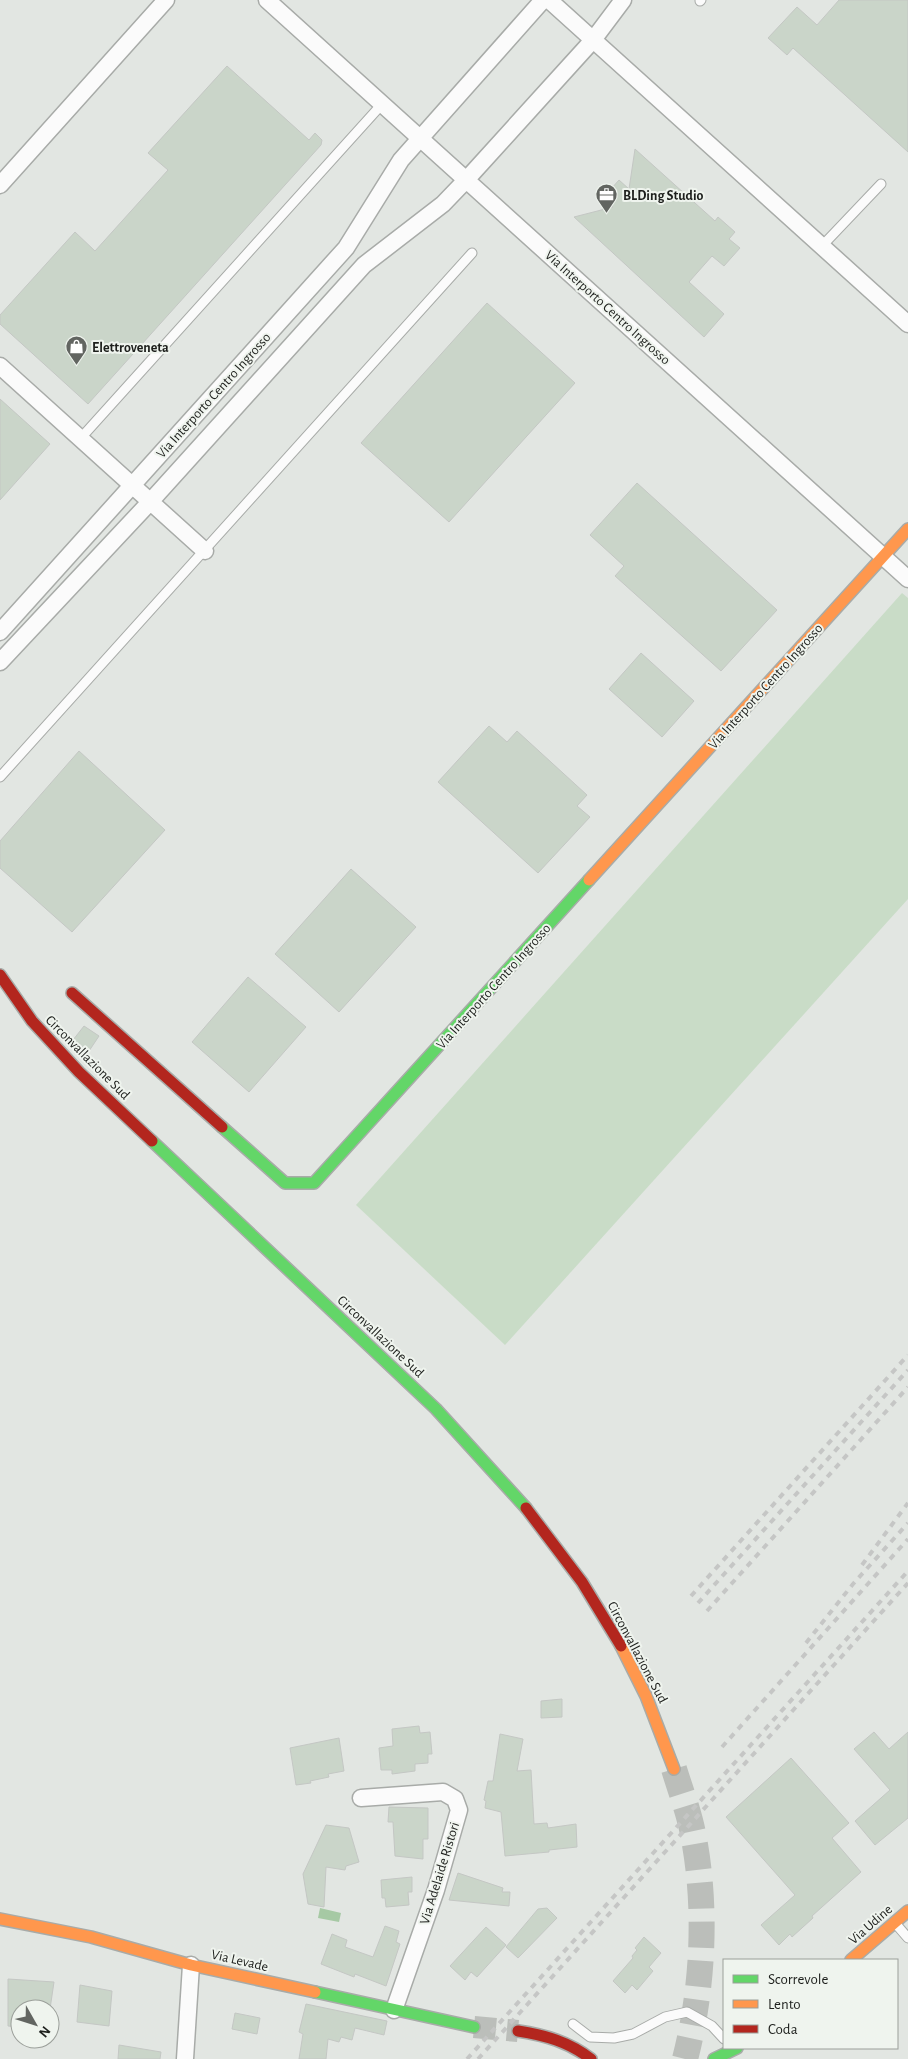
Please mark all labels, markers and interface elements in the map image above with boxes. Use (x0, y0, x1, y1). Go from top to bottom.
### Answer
office icon: BLDing Studio (595, 183, 619, 214)
place label: BLDing Studio (623, 189, 704, 203)
street label: Via Interporto Centro Ingrosso (542, 248, 673, 368)
street label: Via Interporto Centro Ingrosso (154, 330, 274, 461)
shop icon: Elettroveneta (64, 335, 88, 366)
place label: Elettroveneta (92, 341, 169, 355)
street label: Via Interporto Centro Ingrosso (706, 621, 826, 752)
street label: Via Interporto Centro Ingrosso (434, 921, 554, 1052)
street label: Circonvallazione Sud (43, 1013, 132, 1102)
street label: Circonvallazione Sud (334, 1293, 426, 1380)
street label: Circonvallazione Sud (604, 1599, 670, 1705)
street label: Via Adelaide Ristori (418, 1820, 462, 1926)
street label: Via Udine (846, 1902, 895, 1947)
street label: Via Levade (210, 1948, 270, 1974)
legend (723, 1959, 898, 2049)
text: Scorrevole (768, 1972, 829, 1987)
text: Lento (768, 1997, 801, 2012)
north arrow (10, 1999, 60, 2049)
text: Coda (768, 2022, 798, 2037)
text: N (36, 2023, 53, 2040)

